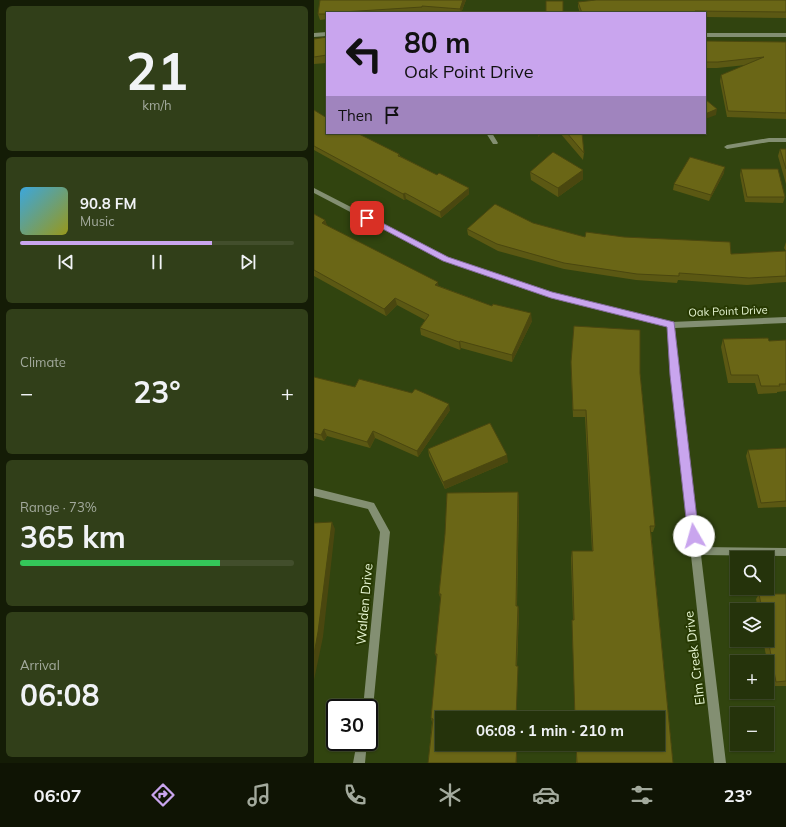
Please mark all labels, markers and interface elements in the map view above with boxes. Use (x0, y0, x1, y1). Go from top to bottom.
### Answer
text: 80 m (404, 25, 470, 60)
icon: left (338, 28, 390, 80)
text: 21 (126, 38, 188, 103)
text: Oak Point Drive (404, 60, 534, 83)
text: km/h (142, 97, 172, 113)
icon: arrive (381, 104, 403, 126)
text: Then (338, 106, 373, 125)
text: 90.8 FM (80, 194, 136, 213)
pin (350, 201, 384, 235)
icon: arrive (356, 207, 378, 229)
text: Music (80, 213, 115, 229)
icon: previous (55, 251, 77, 273)
icon: pause (146, 251, 168, 273)
icon: next (237, 251, 259, 273)
street label: Oak Point Drive (688, 303, 768, 319)
text: Climate (20, 354, 66, 370)
text: 23° (133, 373, 181, 411)
text: − (20, 379, 33, 407)
text: + (281, 379, 294, 407)
text: Range · 73% (20, 499, 97, 515)
position arrow (673, 515, 715, 557)
text: 365 km (20, 518, 126, 556)
map controls (730, 551, 774, 751)
button: search (730, 551, 774, 595)
street label: Walden Drive (352, 563, 376, 645)
button: layers (730, 603, 774, 647)
street label: Elm Creek Drive (680, 610, 708, 706)
button: + (730, 655, 774, 699)
text: Arrival (20, 657, 60, 673)
text: 06:08 (20, 676, 99, 714)
speed limit sign: 30 (326, 699, 378, 751)
button: − (730, 707, 774, 751)
text: 06:08 · 1 min · 210 m (476, 721, 624, 740)
icon: directions (149, 781, 177, 809)
icon: music (245, 781, 273, 809)
icon: phone (341, 781, 369, 809)
icon: climate (436, 781, 464, 809)
icon: car (532, 781, 560, 809)
icon: filters (628, 781, 656, 809)
text: 06:07 (34, 784, 82, 807)
text: 23° (724, 784, 752, 807)

